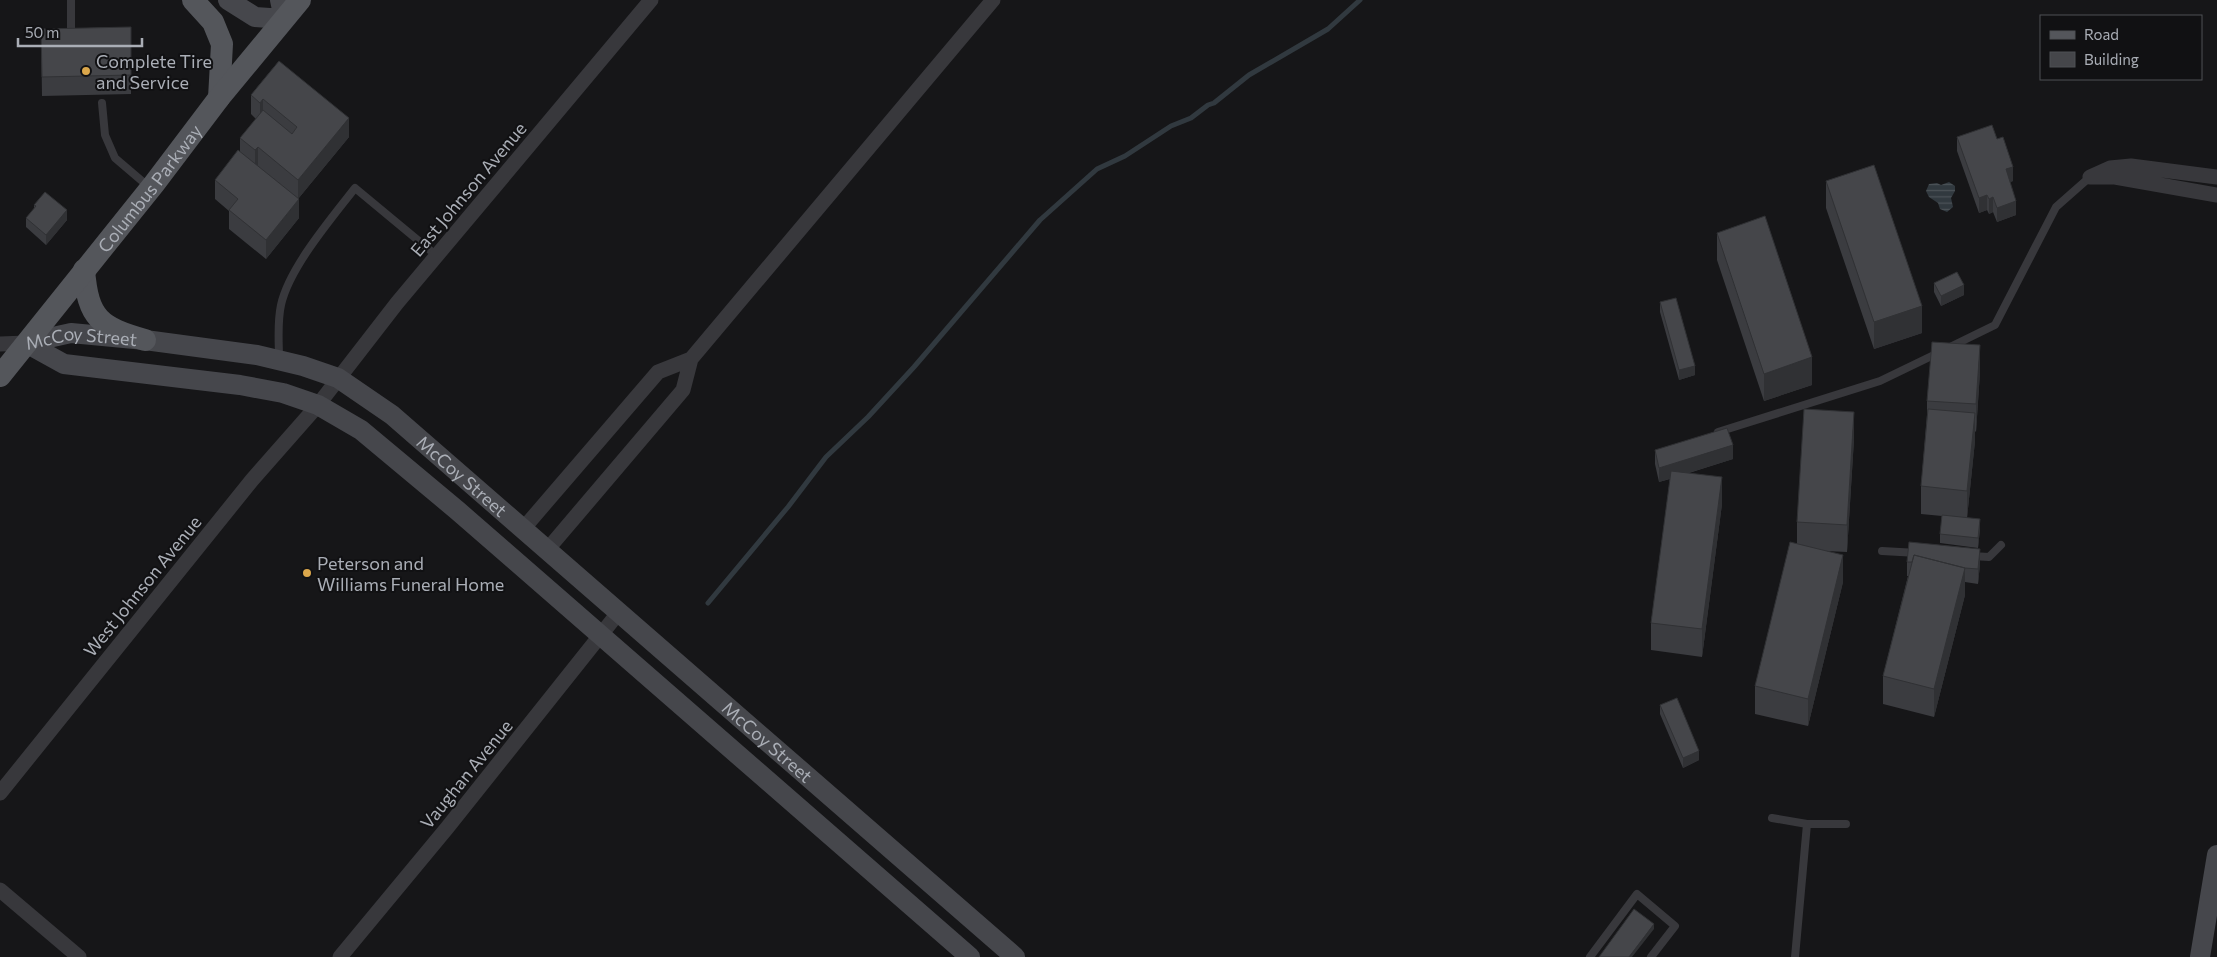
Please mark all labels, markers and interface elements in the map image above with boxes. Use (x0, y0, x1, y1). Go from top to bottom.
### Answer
scale bar (18, 15, 141, 47)
legend (2040, 15, 2202, 80)
text: 50 m (25, 23, 59, 41)
text: Road (2084, 25, 2119, 43)
place label: Complete Tire and Service (96, 50, 212, 93)
text: Building (2084, 50, 2139, 68)
marker: Complete Tire and Service (80, 65, 92, 77)
street label: East Johnson Avenue (405, 117, 531, 261)
street label: Columbus Parkway (93, 120, 206, 257)
street label: McCoy Street (23, 322, 138, 354)
street label: McCoy Street (412, 431, 512, 521)
street label: West Johnson Avenue (78, 511, 206, 661)
place label: Peterson and Williams Funeral Home (317, 552, 504, 595)
marker: Peterson and Williams Funeral Home (301, 567, 313, 579)
street label: McCoy Street (718, 696, 817, 787)
street label: Vaughan Avenue (415, 715, 517, 833)

